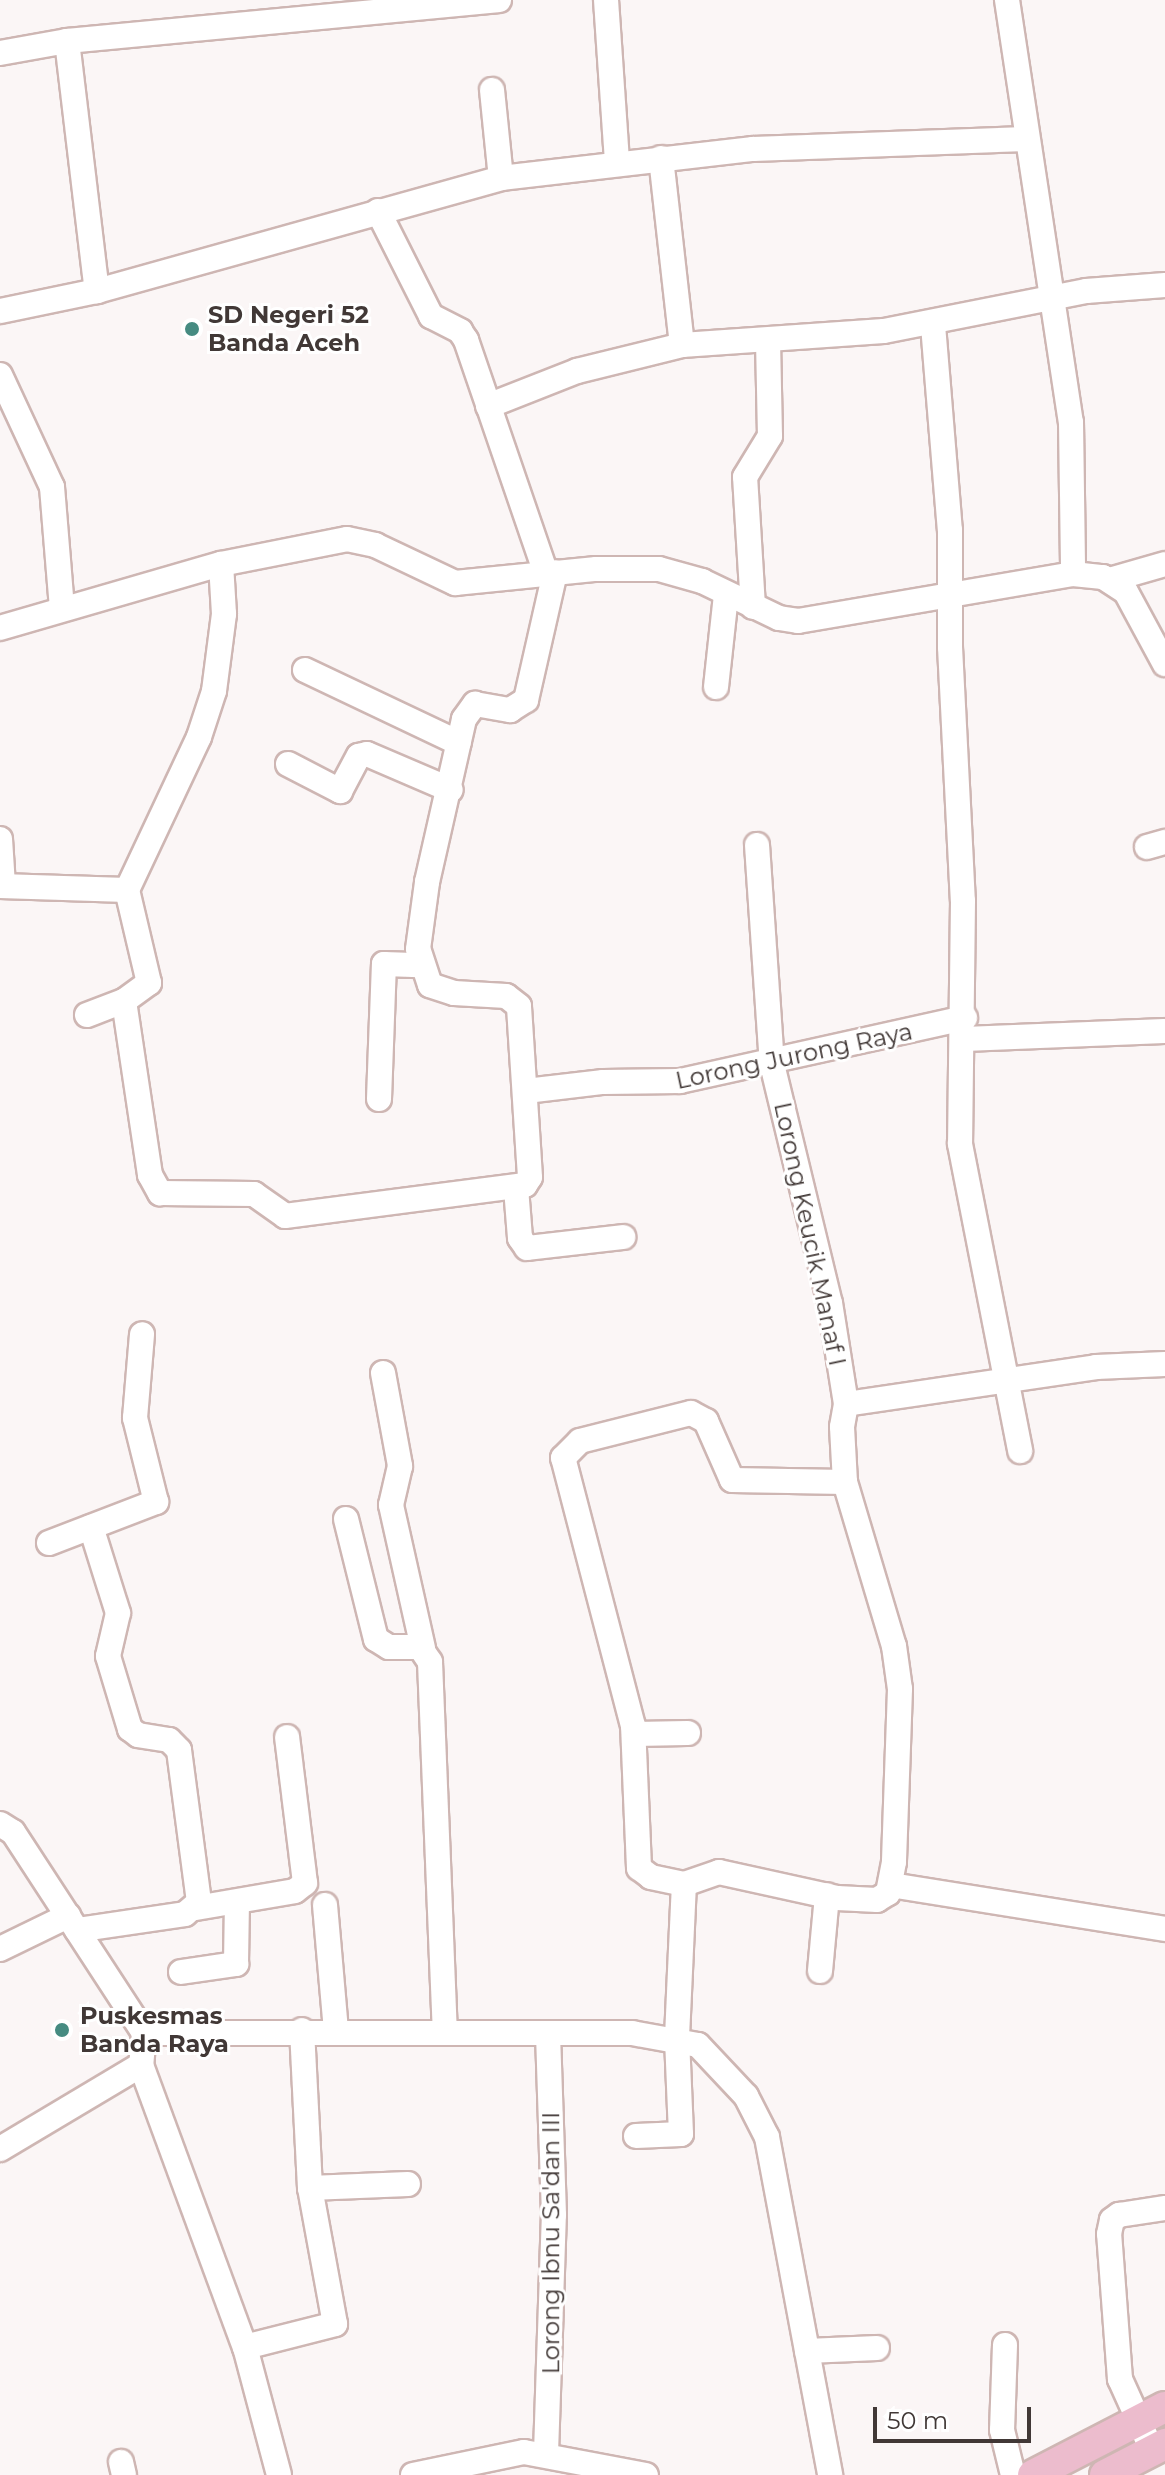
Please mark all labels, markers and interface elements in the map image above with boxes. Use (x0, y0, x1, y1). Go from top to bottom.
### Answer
place label: SD Negeri 52 Banda Aceh (208, 301, 369, 357)
marker: SD Negeri 52 Banda Aceh (183, 320, 201, 338)
street label: Lorong Jurong Raya (673, 1017, 915, 1095)
street label: Lorong Keucik Manaf I (768, 1099, 852, 1369)
place label: Puskesmas Banda Raya (80, 2002, 229, 2058)
marker: Puskesmas Banda Raya (51, 2019, 73, 2041)
street label: Lorong Ibnu Sa'dan III (537, 2112, 565, 2374)
scale bar (877, 2391, 1035, 2441)
text: 50 m (887, 2406, 948, 2435)

